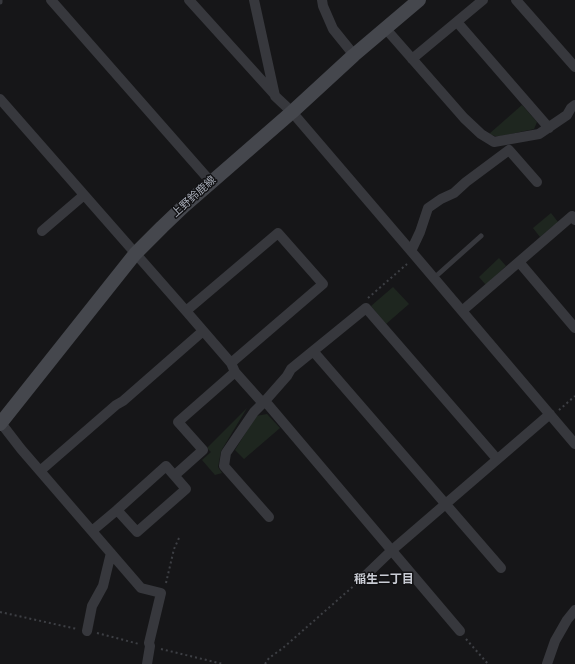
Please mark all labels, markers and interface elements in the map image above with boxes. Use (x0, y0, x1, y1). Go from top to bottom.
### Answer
street label: 上野鈴鹿線 (169, 174, 219, 220)
district label: 稲生二丁目 (354, 573, 414, 587)

